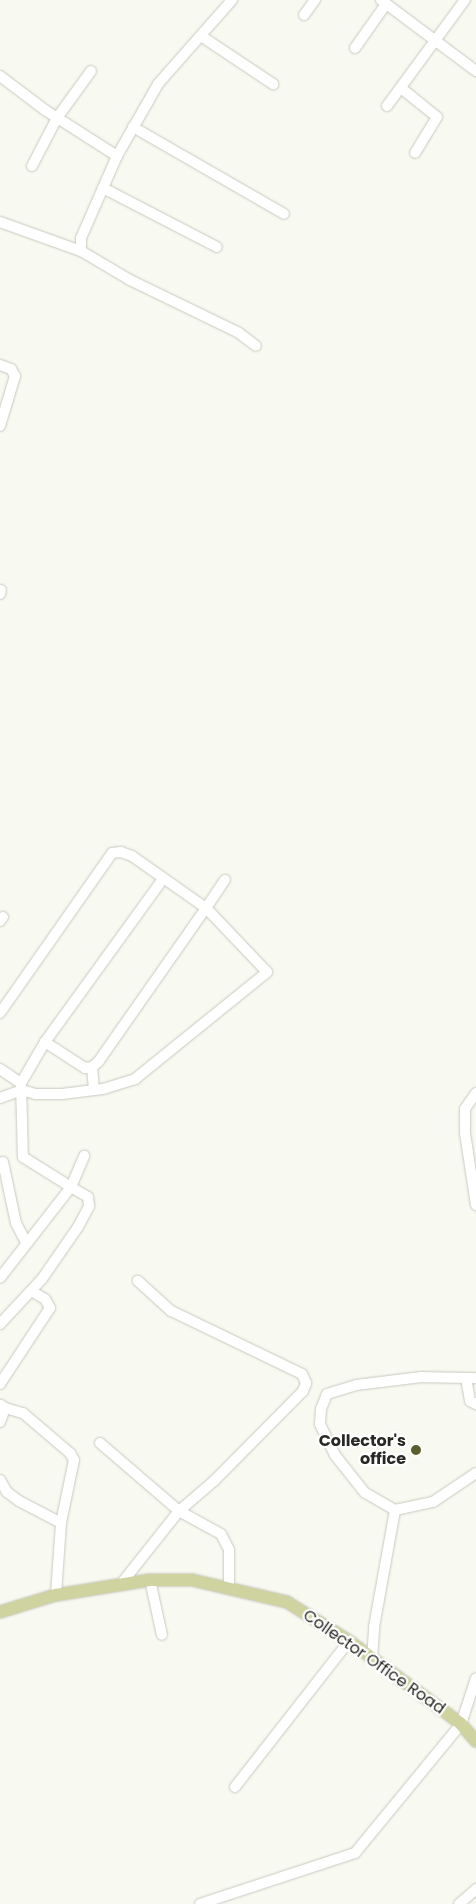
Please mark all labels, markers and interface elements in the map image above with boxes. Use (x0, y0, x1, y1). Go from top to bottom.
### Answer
place label: Collector's office (319, 1431, 406, 1469)
marker: Collector's office (410, 1444, 422, 1456)
street label: Collector Office Road (299, 1606, 449, 1718)

